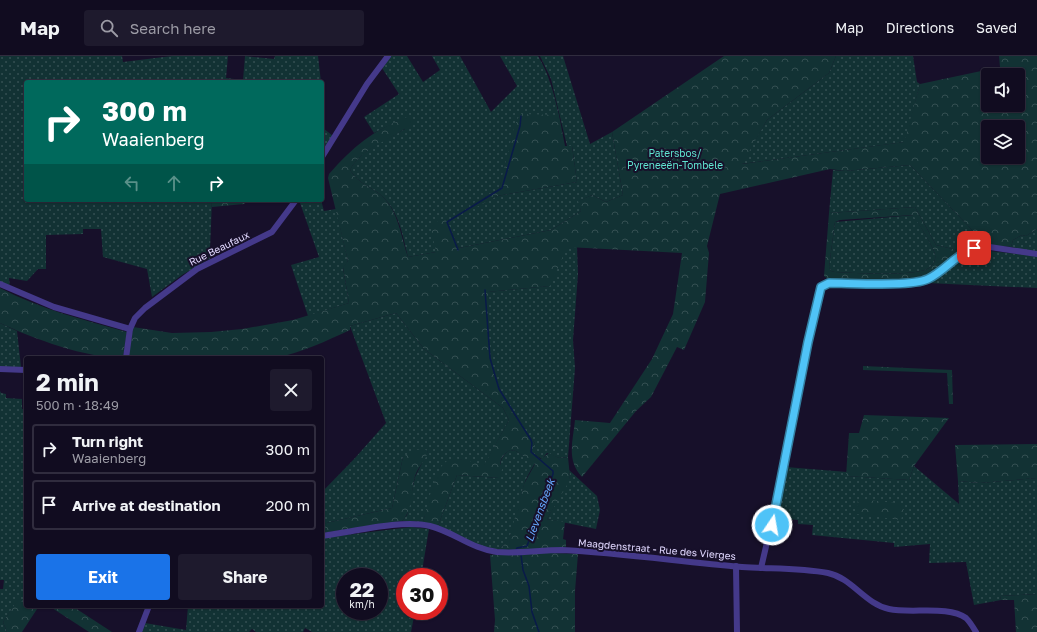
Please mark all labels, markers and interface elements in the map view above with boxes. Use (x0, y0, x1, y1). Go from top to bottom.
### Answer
search box (84, 10, 364, 46)
text: Map (20, 16, 60, 39)
icon: search (98, 17, 120, 39)
text: Search here (130, 19, 216, 37)
text: Map (835, 19, 864, 36)
text: Directions (886, 19, 954, 36)
text: Saved (976, 19, 1017, 36)
map controls (981, 68, 1025, 164)
button: sound (981, 68, 1025, 112)
text: 300 m (102, 94, 187, 127)
icon: right (36, 96, 88, 148)
button: layers (981, 120, 1025, 164)
text: Waaienberg (102, 128, 205, 150)
park label: Patersbos/ Pyreneeën-Tombele (627, 147, 723, 171)
icon: left (121, 172, 143, 194)
icon: ahead (163, 172, 185, 194)
icon: right (205, 172, 227, 194)
street label: Rue Beaufaux (187, 228, 252, 268)
pin (957, 231, 991, 265)
icon: arrive (963, 237, 985, 259)
text: 2 min (36, 367, 99, 396)
button: close (270, 369, 312, 411)
text: 500 m · 18:49 (36, 397, 119, 413)
text: Turn right (72, 432, 143, 450)
icon: right (38, 438, 60, 460)
text: 300 m (266, 440, 310, 458)
text: Waaienberg (72, 450, 146, 466)
water label: Lievensbeek (522, 475, 558, 543)
icon: arrive (38, 494, 60, 516)
text: Arrive at destination (72, 496, 221, 514)
text: 200 m (266, 496, 310, 514)
position arrow (751, 504, 793, 546)
street label: Maagdenstraat - Rue des Vierges (578, 536, 736, 562)
button: Exit (36, 554, 170, 600)
button: Share (178, 554, 312, 600)
speed limit sign: 30 (396, 568, 448, 620)
text: 22 (350, 577, 374, 601)
text: km/h (349, 598, 375, 610)

